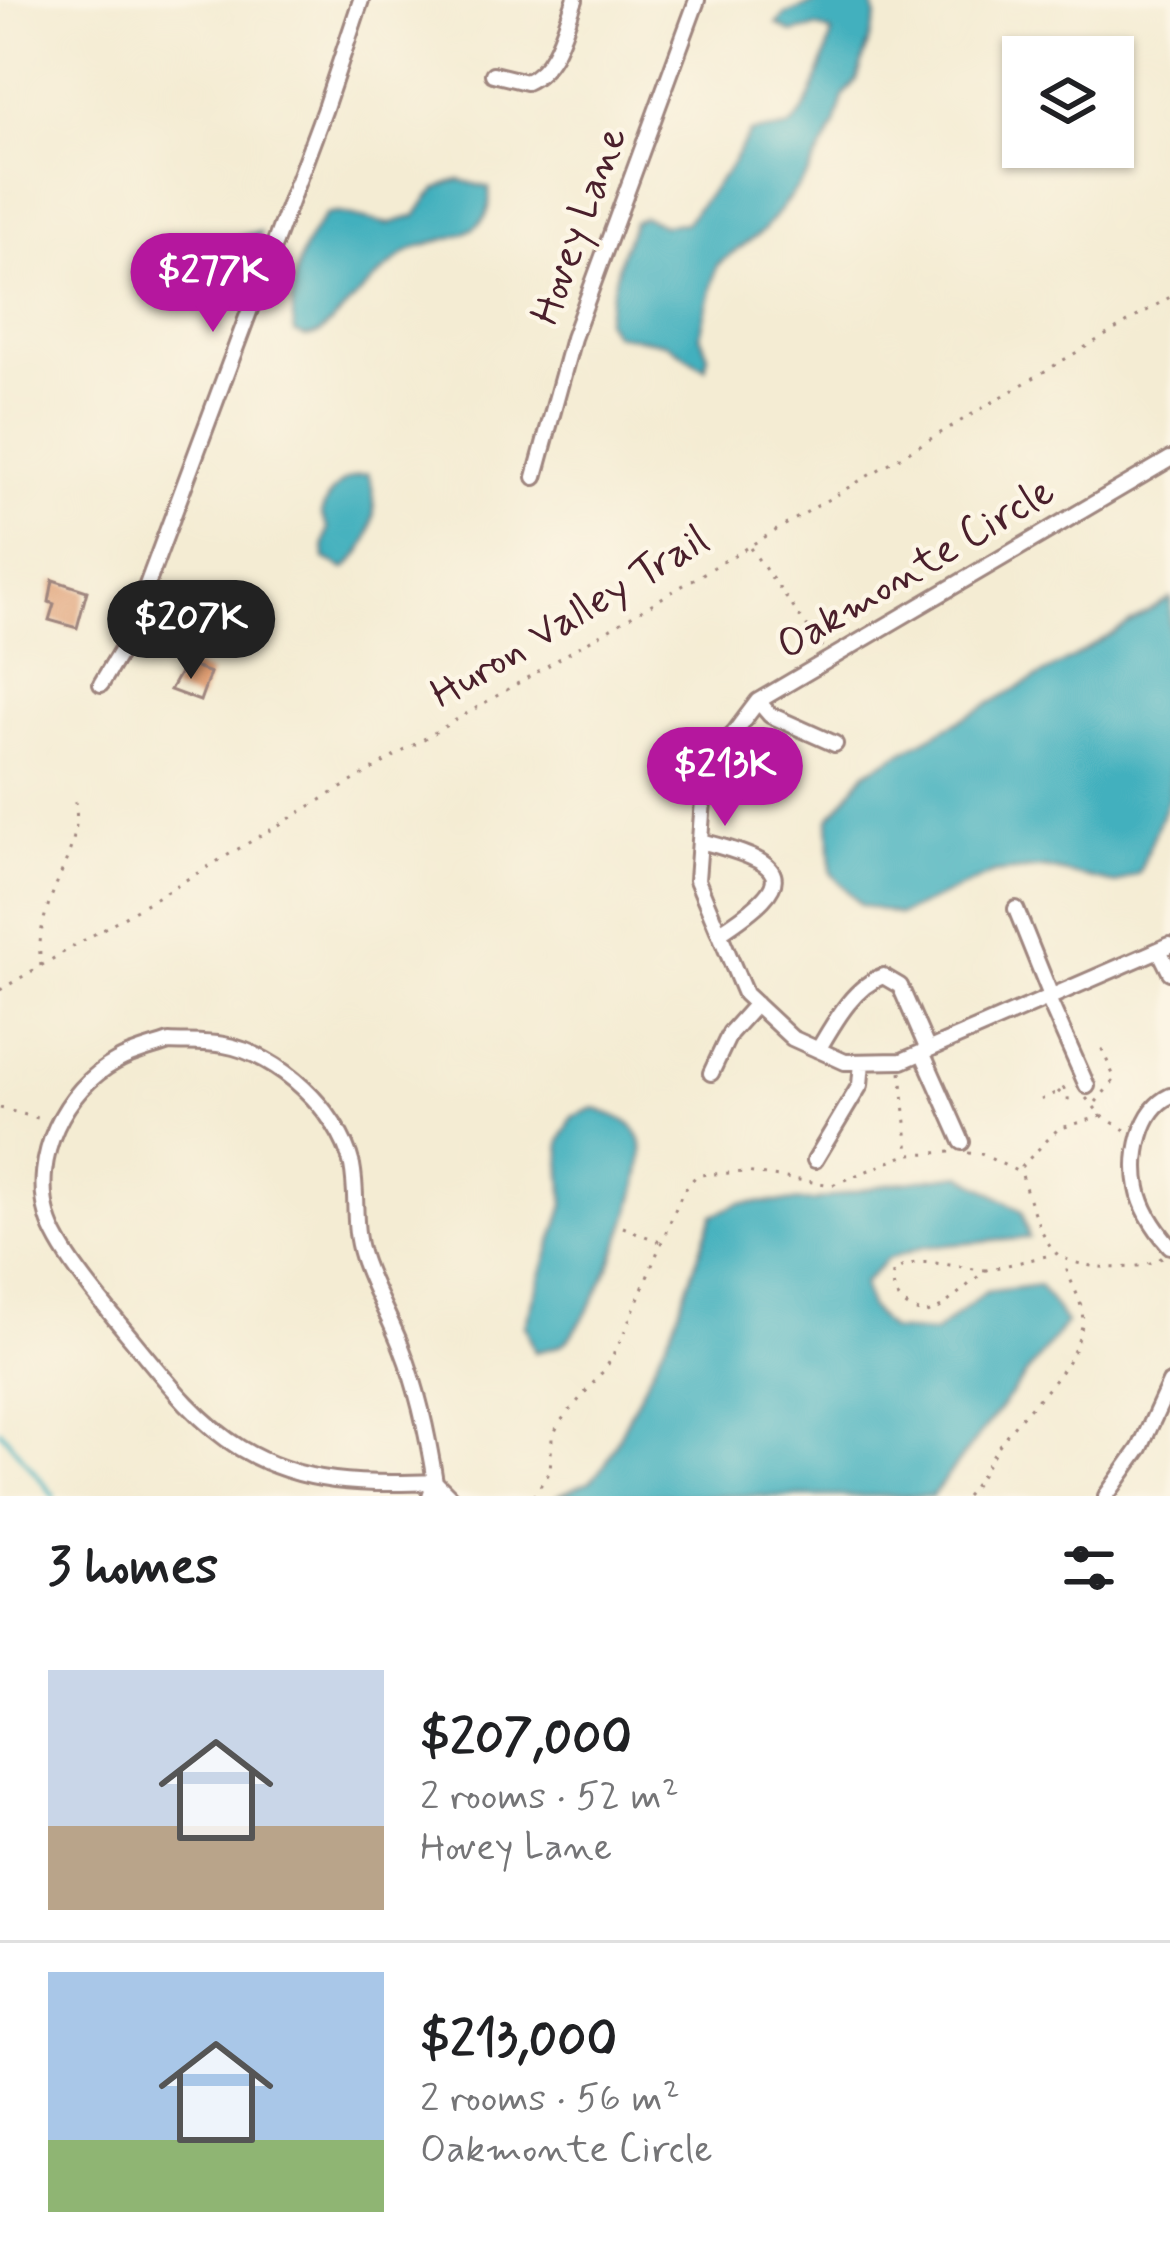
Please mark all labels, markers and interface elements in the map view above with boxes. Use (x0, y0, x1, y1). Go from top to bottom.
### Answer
map controls (1002, 36, 1134, 168)
button: layers (1002, 36, 1134, 168)
street label: Hovey Lane (519, 119, 641, 333)
pin: $277K (129, 233, 297, 335)
text: $277K (158, 246, 268, 297)
street label: Oakmonte Circle (767, 464, 1065, 674)
street label: Huron Valley Trail (421, 513, 719, 723)
pin: $207K (107, 580, 275, 682)
text: $207K (134, 593, 248, 644)
pin: $213K (641, 727, 809, 829)
text: $213K (674, 740, 776, 791)
text: 3 homes (48, 1535, 218, 1601)
icon: filters (1056, 1535, 1122, 1601)
text: $207,000 (420, 1706, 632, 1772)
icon: home (144, 1718, 288, 1862)
text: 2 rooms · 52 m² (420, 1772, 679, 1823)
text: Hovey Lane (420, 1823, 612, 1874)
text: $213,000 (420, 2008, 617, 2074)
icon: home (144, 2020, 288, 2164)
text: 2 rooms · 56 m² (420, 2074, 680, 2125)
text: Oakmonte Circle (420, 2125, 713, 2176)

